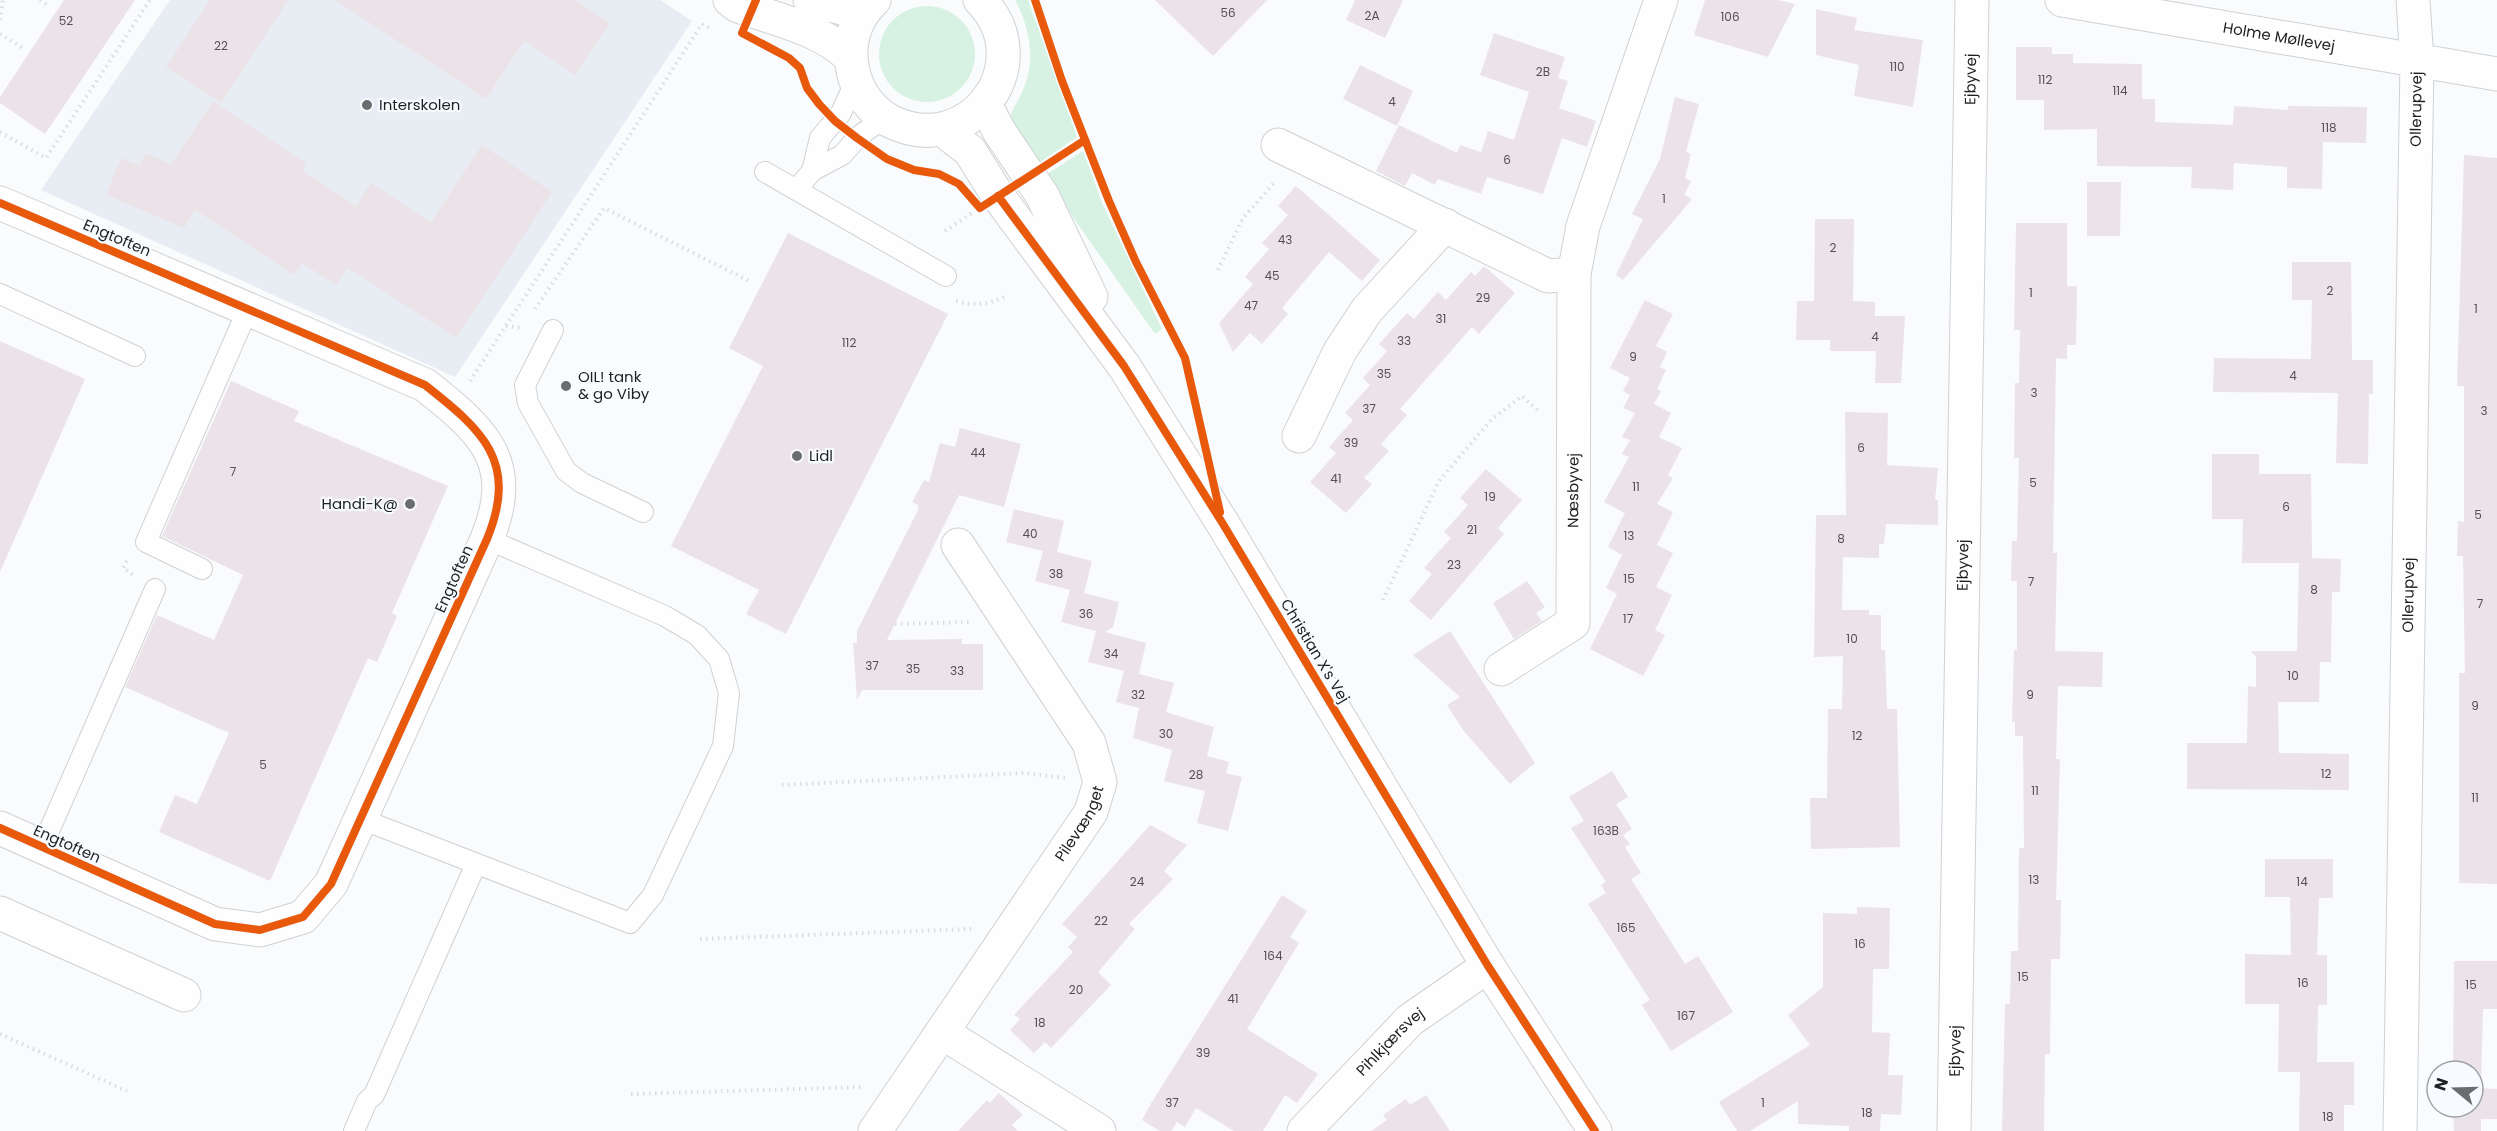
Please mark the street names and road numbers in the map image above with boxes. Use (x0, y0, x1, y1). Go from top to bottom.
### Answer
street label: Holme Møllevej (2221, 17, 2337, 56)
street label: Ejbyvej (1959, 53, 1981, 105)
street label: Ollerupvej (2405, 71, 2427, 147)
street label: Engtoften (80, 214, 154, 261)
street label: Næsbyvej (1562, 453, 1583, 528)
street label: Ejbyvej (1952, 539, 1973, 591)
street label: Engtoften (429, 542, 478, 616)
street label: Ollerupvej (2397, 557, 2419, 633)
street label: Christian X's Vej (1276, 595, 1355, 707)
street label: Pilevænget (1050, 783, 1108, 865)
street label: Engtoften (30, 819, 104, 868)
street label: Pihlkjærsvej (1351, 1003, 1428, 1080)
street label: Ejbyvej (1944, 1025, 1966, 1077)

